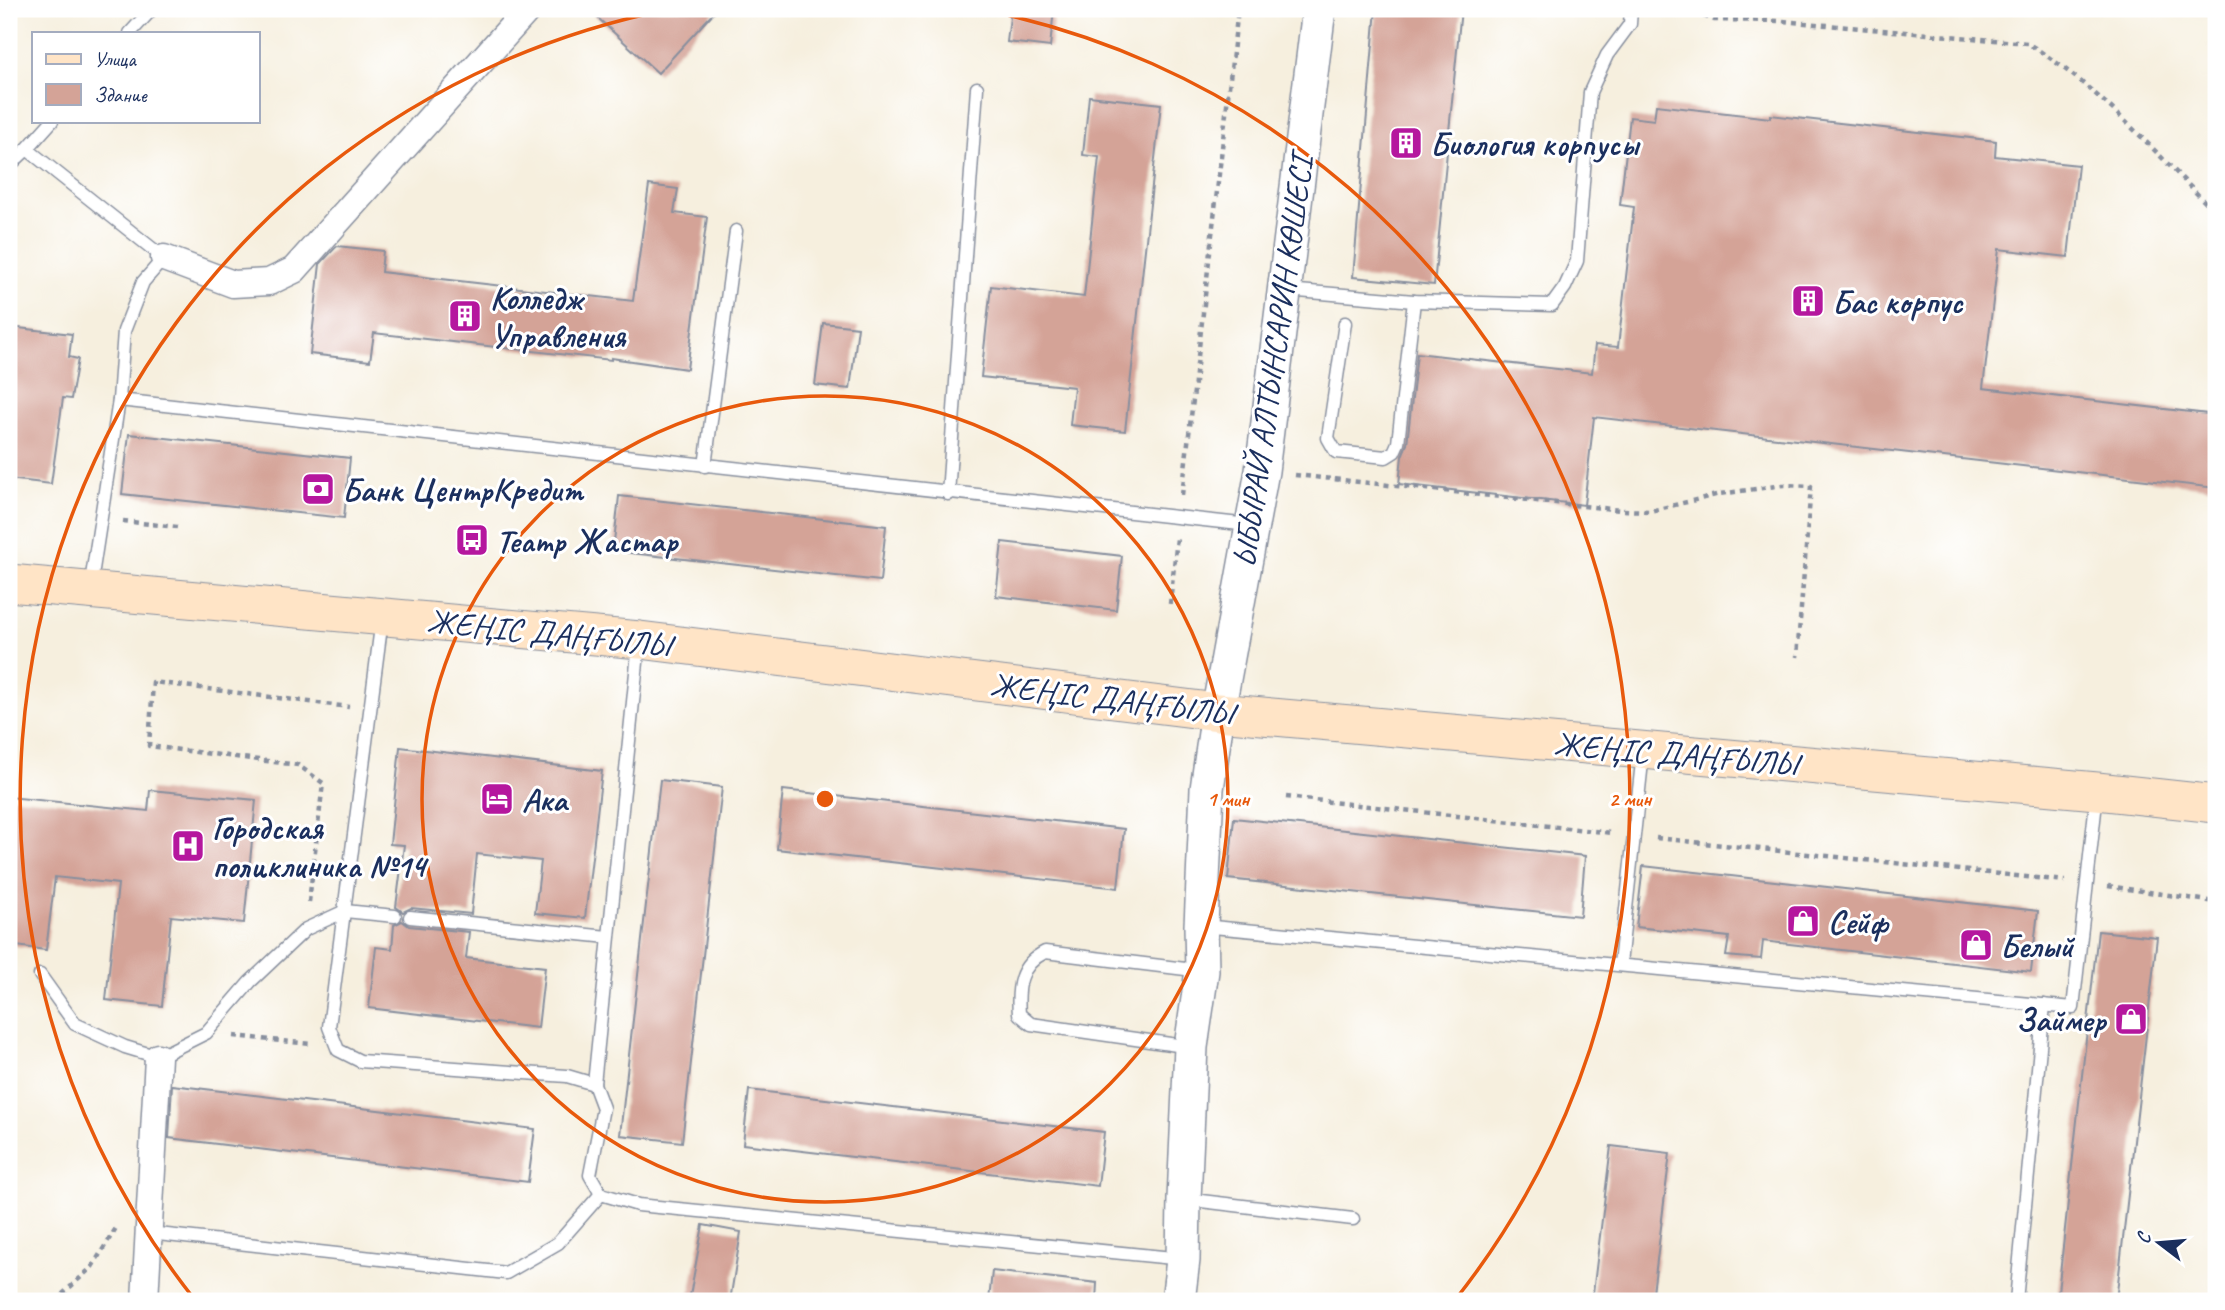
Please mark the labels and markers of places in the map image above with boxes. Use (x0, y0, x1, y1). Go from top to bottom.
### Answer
place label: Биология корпусы (1430, 123, 1641, 165)
building icon: Биология корпусы (1387, 124, 1425, 162)
place label: Колледж Управления (490, 277, 627, 357)
place label: Бас корпус (1832, 281, 1964, 323)
building icon: Бас корпус (1789, 282, 1827, 320)
building icon: Колледж Управления (446, 297, 484, 335)
place label: Банк ЦентрКредит (342, 469, 585, 511)
bank icon: Банк ЦентрКредит (299, 470, 337, 508)
place label: Театр Жастар (496, 520, 680, 562)
bus stop icon: Театр Жастар (453, 521, 491, 559)
place label: Ака (522, 779, 569, 821)
hotel icon: Ака (478, 780, 516, 818)
centre of rings (813, 787, 837, 811)
place label: Городская поликлиника №14 (212, 807, 430, 887)
hospital icon: Городская поликлиника №14 (169, 827, 207, 865)
place label: Сейф (1828, 901, 1890, 943)
shop icon: Сейф (1784, 902, 1822, 940)
place label: Белый (2000, 925, 2075, 967)
shop icon: Белый (1957, 926, 1995, 964)
place label: Займер (2016, 999, 2108, 1041)
shop icon: Займер (2112, 1000, 2150, 1038)

